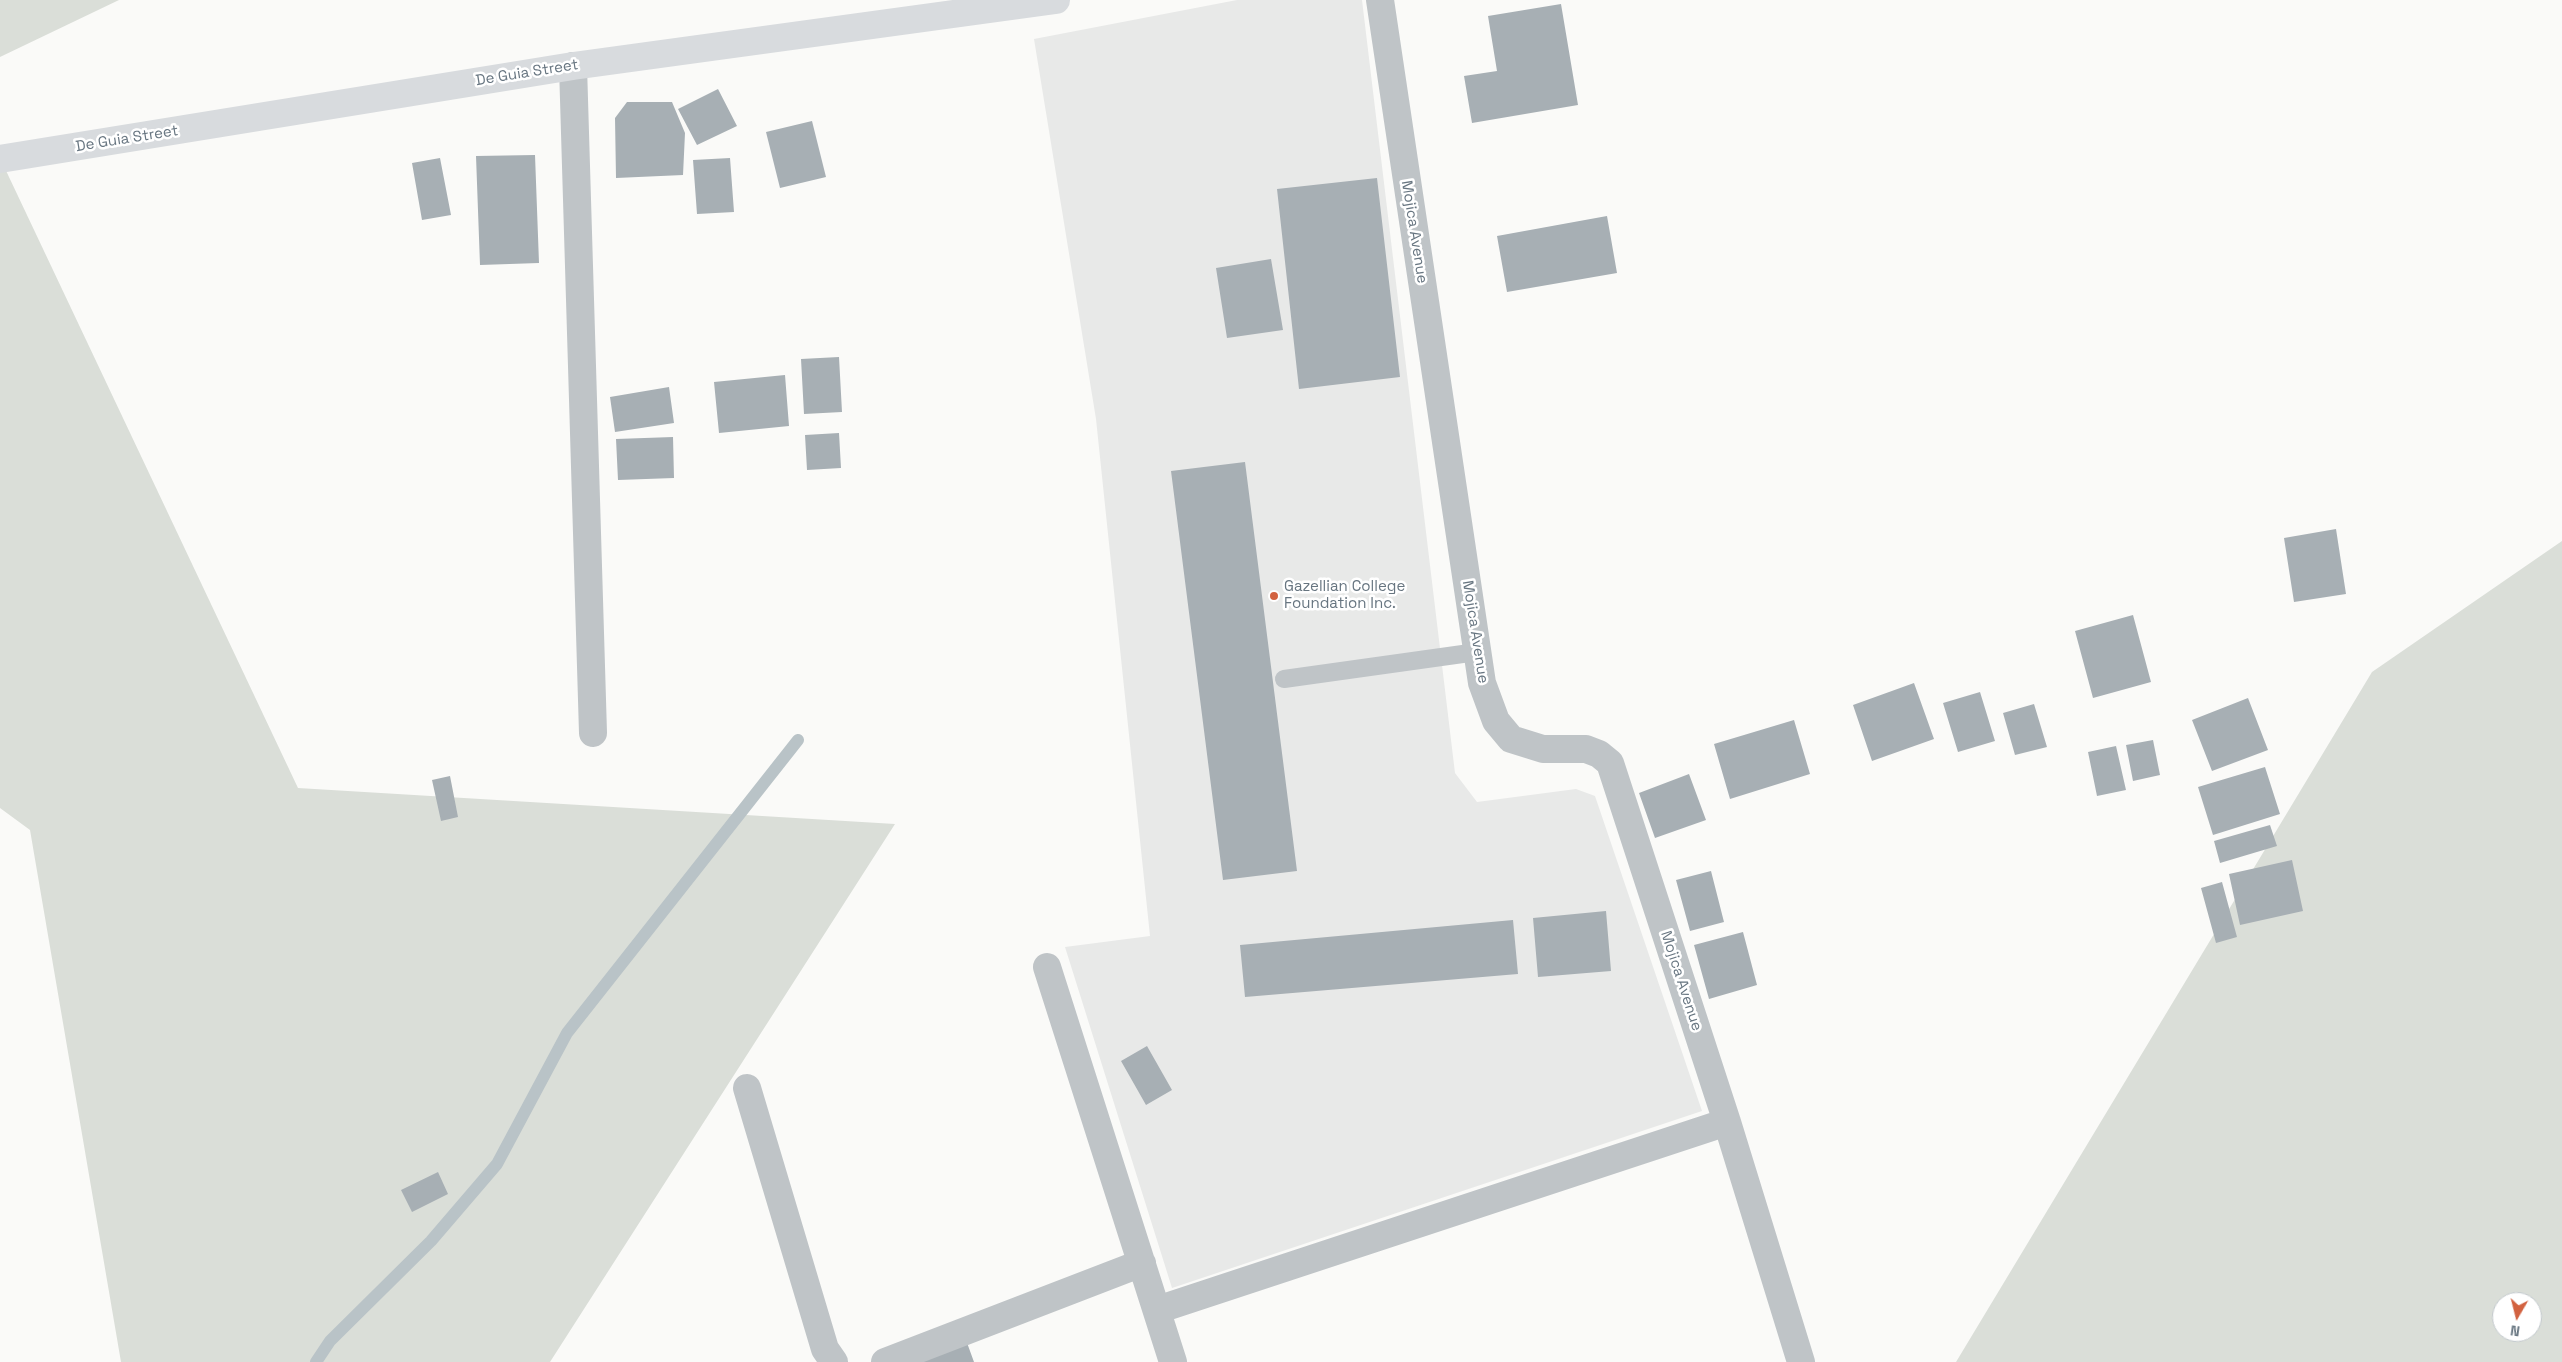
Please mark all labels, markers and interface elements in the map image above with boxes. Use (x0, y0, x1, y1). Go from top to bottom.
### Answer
street label: De Guia Street (474, 56, 580, 90)
street label: De Guia Street (74, 122, 180, 156)
street label: Mojica Avenue (1397, 179, 1431, 285)
place label: Gazellian College Foundation Inc. (1284, 578, 1405, 613)
street label: Mojica Avenue (1458, 579, 1492, 685)
marker: Gazellian College Foundation Inc. (1268, 590, 1280, 602)
street label: Mojica Avenue (1656, 929, 1706, 1033)
north arrow (2492, 1292, 2542, 1342)
text: N (2509, 1321, 2521, 1340)

